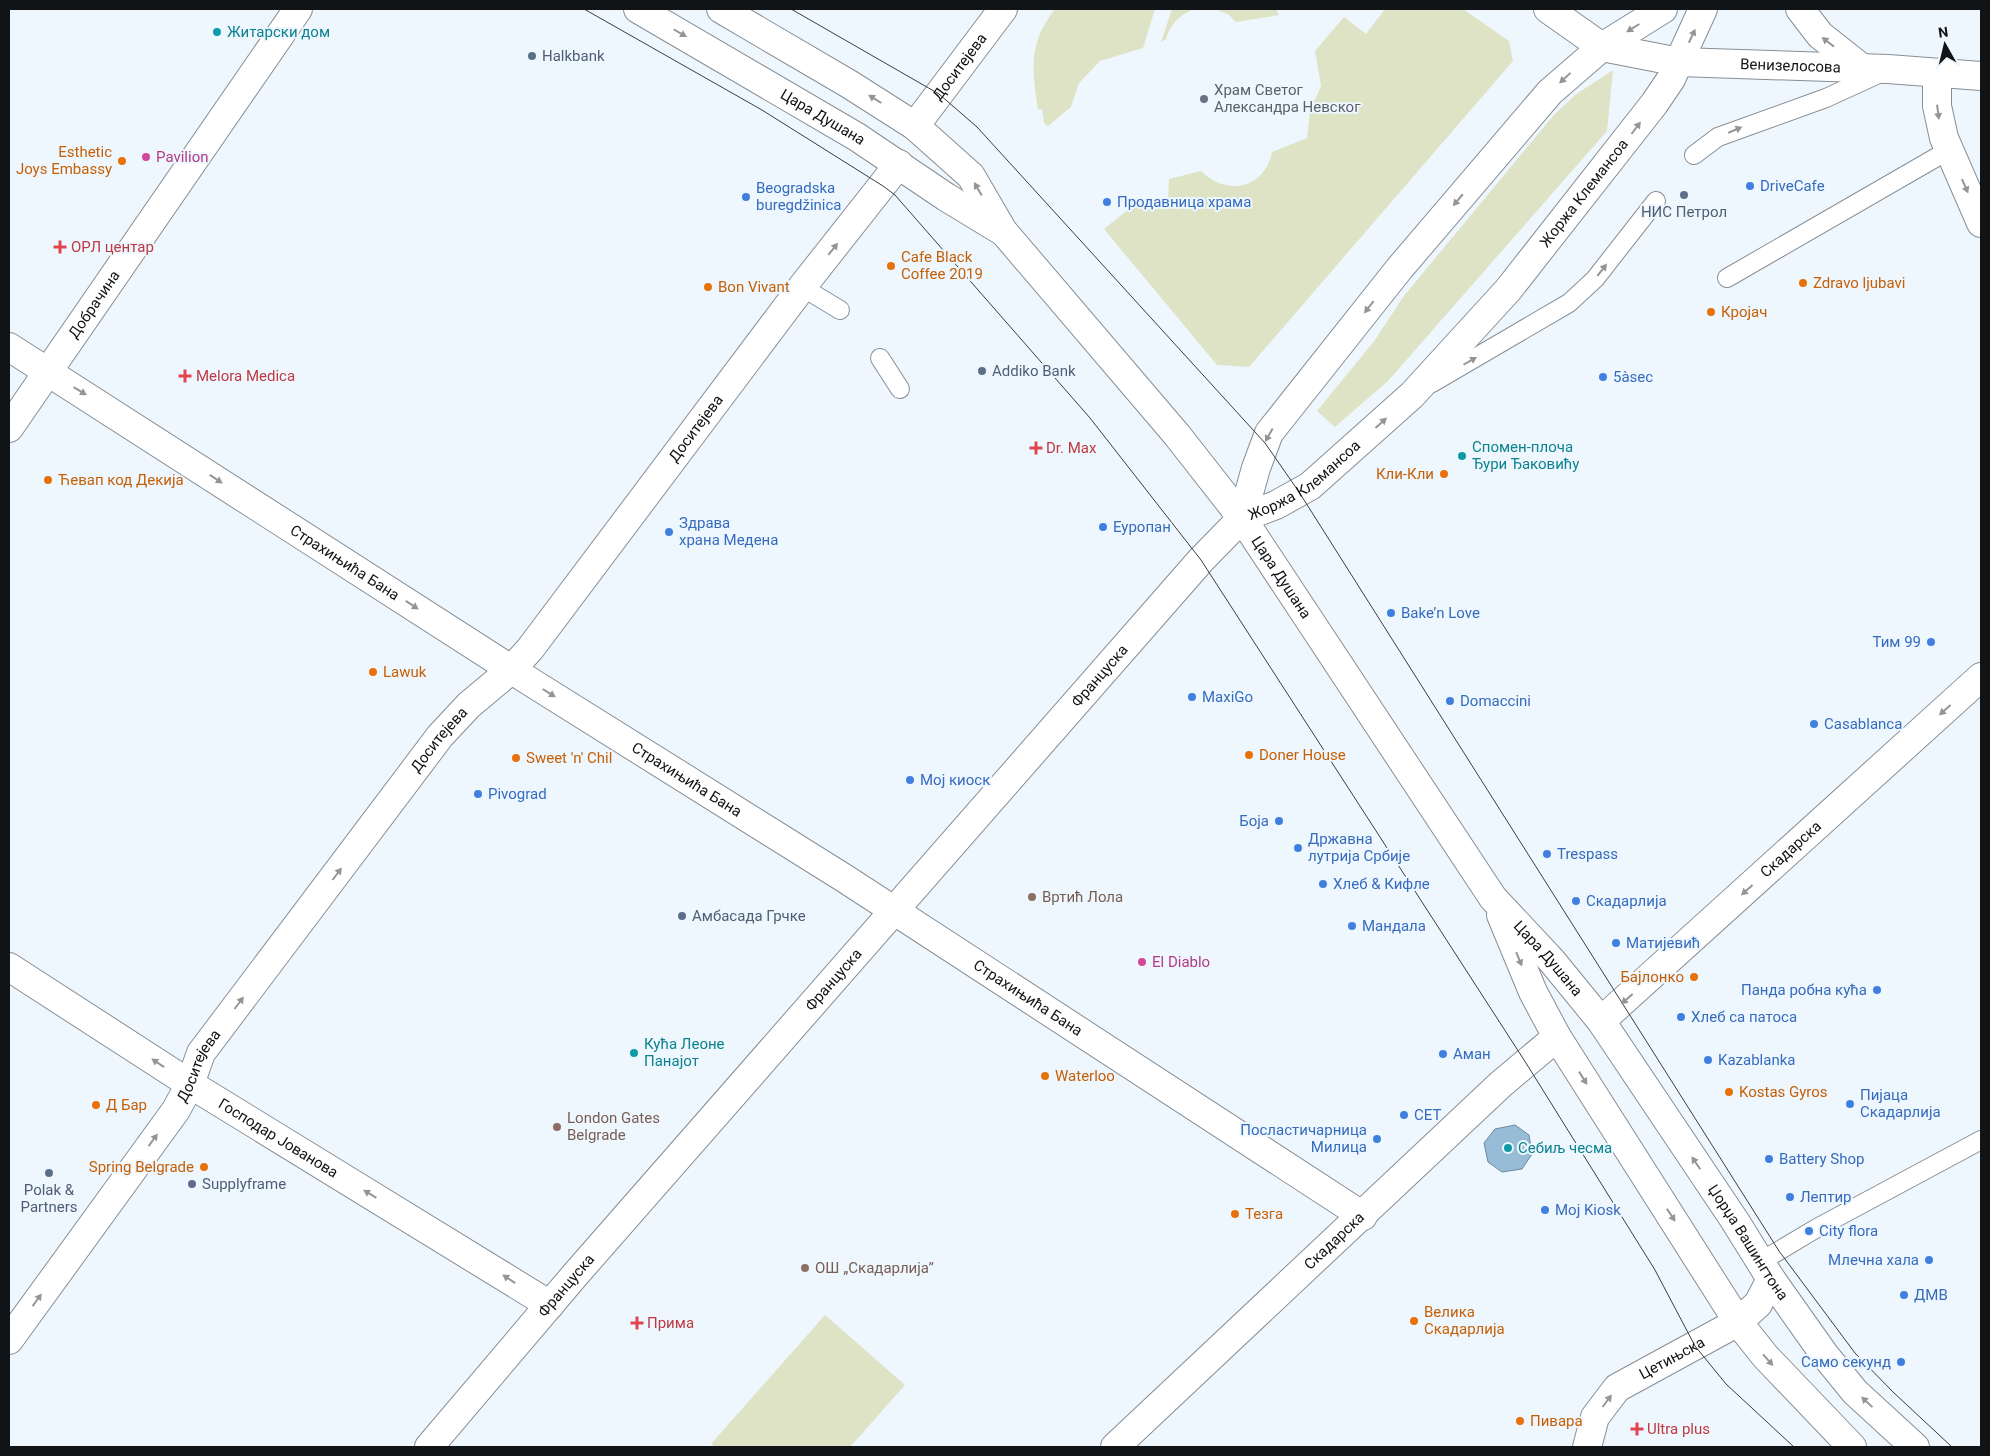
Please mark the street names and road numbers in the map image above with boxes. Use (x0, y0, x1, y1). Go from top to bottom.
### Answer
street label: Доситејева (928, 30, 991, 104)
street label: Венизелосова (1740, 55, 1841, 76)
street label: Цара Душана (777, 85, 869, 149)
street label: Жоржа Клемансоа (1536, 135, 1632, 251)
street label: Добрачина (65, 267, 124, 342)
street label: Доситејева (665, 391, 727, 466)
street label: Жоржа Клемансоа (1245, 436, 1364, 524)
street label: Страхињића Бана (287, 521, 403, 604)
street label: Цара Душана (1248, 533, 1315, 622)
street label: Француска (1067, 641, 1132, 711)
street label: Доситејева (407, 704, 471, 776)
street label: Страхињића Бана (628, 738, 745, 821)
street label: Скадарска (1757, 817, 1825, 881)
street label: Цара Душана (1510, 917, 1586, 1000)
street label: Француска (801, 945, 866, 1015)
street label: Страхињића Бана (970, 956, 1086, 1040)
street label: Доситејева (173, 1026, 224, 1105)
street label: Господар Јованова (215, 1095, 341, 1182)
street label: Џорџа Вашингтона (1704, 1181, 1792, 1304)
street label: Скадарска (1300, 1208, 1368, 1273)
street label: Француска (534, 1250, 598, 1321)
street label: Цетињска (1636, 1333, 1708, 1383)

